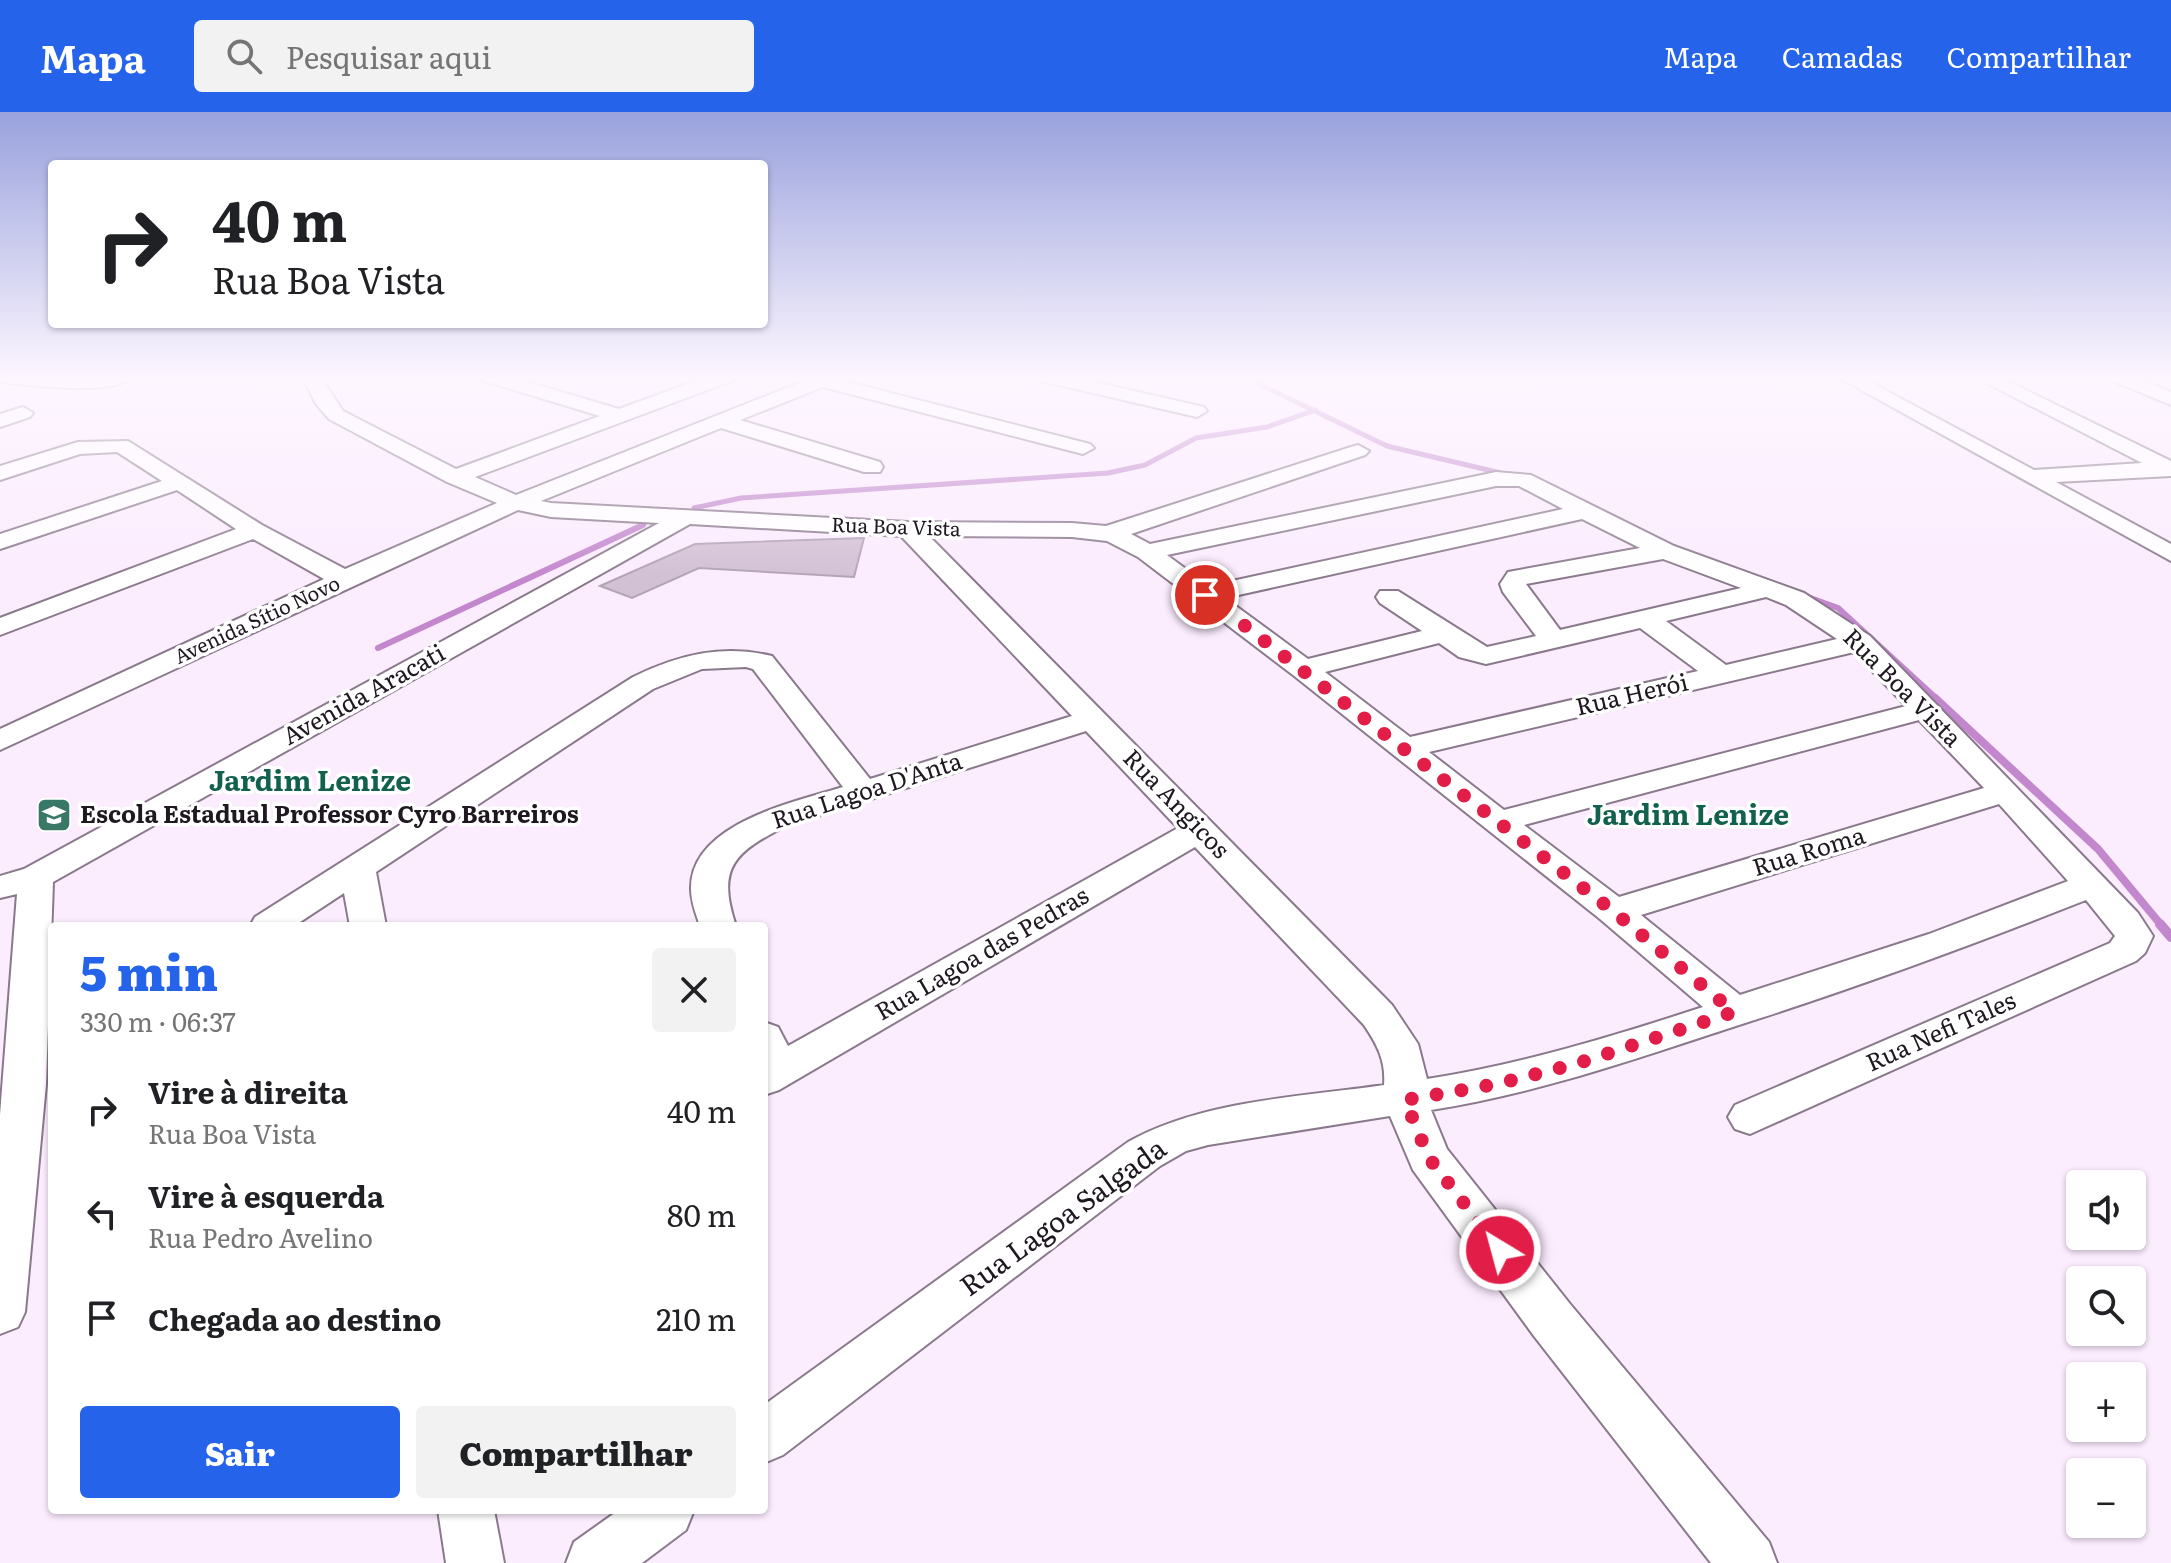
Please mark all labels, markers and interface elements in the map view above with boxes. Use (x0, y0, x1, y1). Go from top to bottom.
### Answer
search box (194, 20, 754, 92)
text: Mapa (40, 28, 146, 85)
icon: search (222, 34, 266, 78)
text: Pesquisar aqui (286, 34, 491, 78)
text: Mapa (1663, 35, 1738, 77)
text: Camadas (1782, 35, 1902, 77)
text: Compartilhar (1946, 35, 2131, 77)
text: 40 m (212, 176, 347, 259)
icon: right (80, 192, 184, 296)
text: Rua Boa Vista (212, 252, 445, 305)
street label: Rua Boa Vista (831, 508, 961, 542)
pin (1171, 561, 1239, 629)
street label: Avenida Sítio Novo (168, 567, 344, 670)
icon: arrive (1183, 573, 1227, 617)
street label: Rua Boa Vista (1836, 619, 1971, 754)
street label: Avenida Aracati (275, 634, 450, 752)
street label: Rua Herói (1572, 663, 1691, 723)
street label: Rua Angicos (1117, 740, 1239, 865)
street label: Rua Lagoa D'Anta (767, 741, 966, 836)
district label: Jardim Lenize (209, 758, 411, 800)
district label: Jardim Lenize (1587, 792, 1789, 834)
place label: Escola Estadual Professor Cyro Barreiros (80, 795, 579, 830)
school or university icon: Escola Estadual Professor Cyro Barreiros (35, 796, 73, 834)
street label: Rua Roma (1748, 816, 1869, 883)
street label: Rua Lagoa das Pedras (867, 876, 1094, 1027)
text: 5 min (80, 935, 218, 1006)
button: close (652, 948, 736, 1032)
street label: Rua Nefi Tales (1860, 981, 2021, 1078)
text: 330 m · 06:37 (80, 1001, 236, 1040)
text: Vire à direita (148, 1069, 348, 1113)
icon: right (80, 1088, 124, 1132)
text: 40 m (667, 1088, 736, 1132)
text: Rua Boa Vista (148, 1113, 316, 1152)
street label: Rua Lagoa Salgada (950, 1126, 1174, 1305)
map controls (2066, 1170, 2146, 1538)
button: sound (2066, 1170, 2146, 1250)
text: Vire à esquerda (148, 1173, 384, 1217)
icon: left (80, 1192, 124, 1236)
text: 80 m (667, 1192, 736, 1236)
position arrow (1458, 1208, 1542, 1292)
text: Rua Pedro Avelino (148, 1217, 373, 1256)
button: search (2066, 1266, 2146, 1346)
icon: arrive (80, 1296, 124, 1340)
text: Chegada ao destino (148, 1296, 441, 1340)
text: 210 m (656, 1296, 736, 1340)
button: + (2066, 1362, 2146, 1442)
button: Sair (80, 1406, 400, 1498)
button: Compartilhar (416, 1406, 736, 1498)
button: − (2066, 1458, 2146, 1538)

